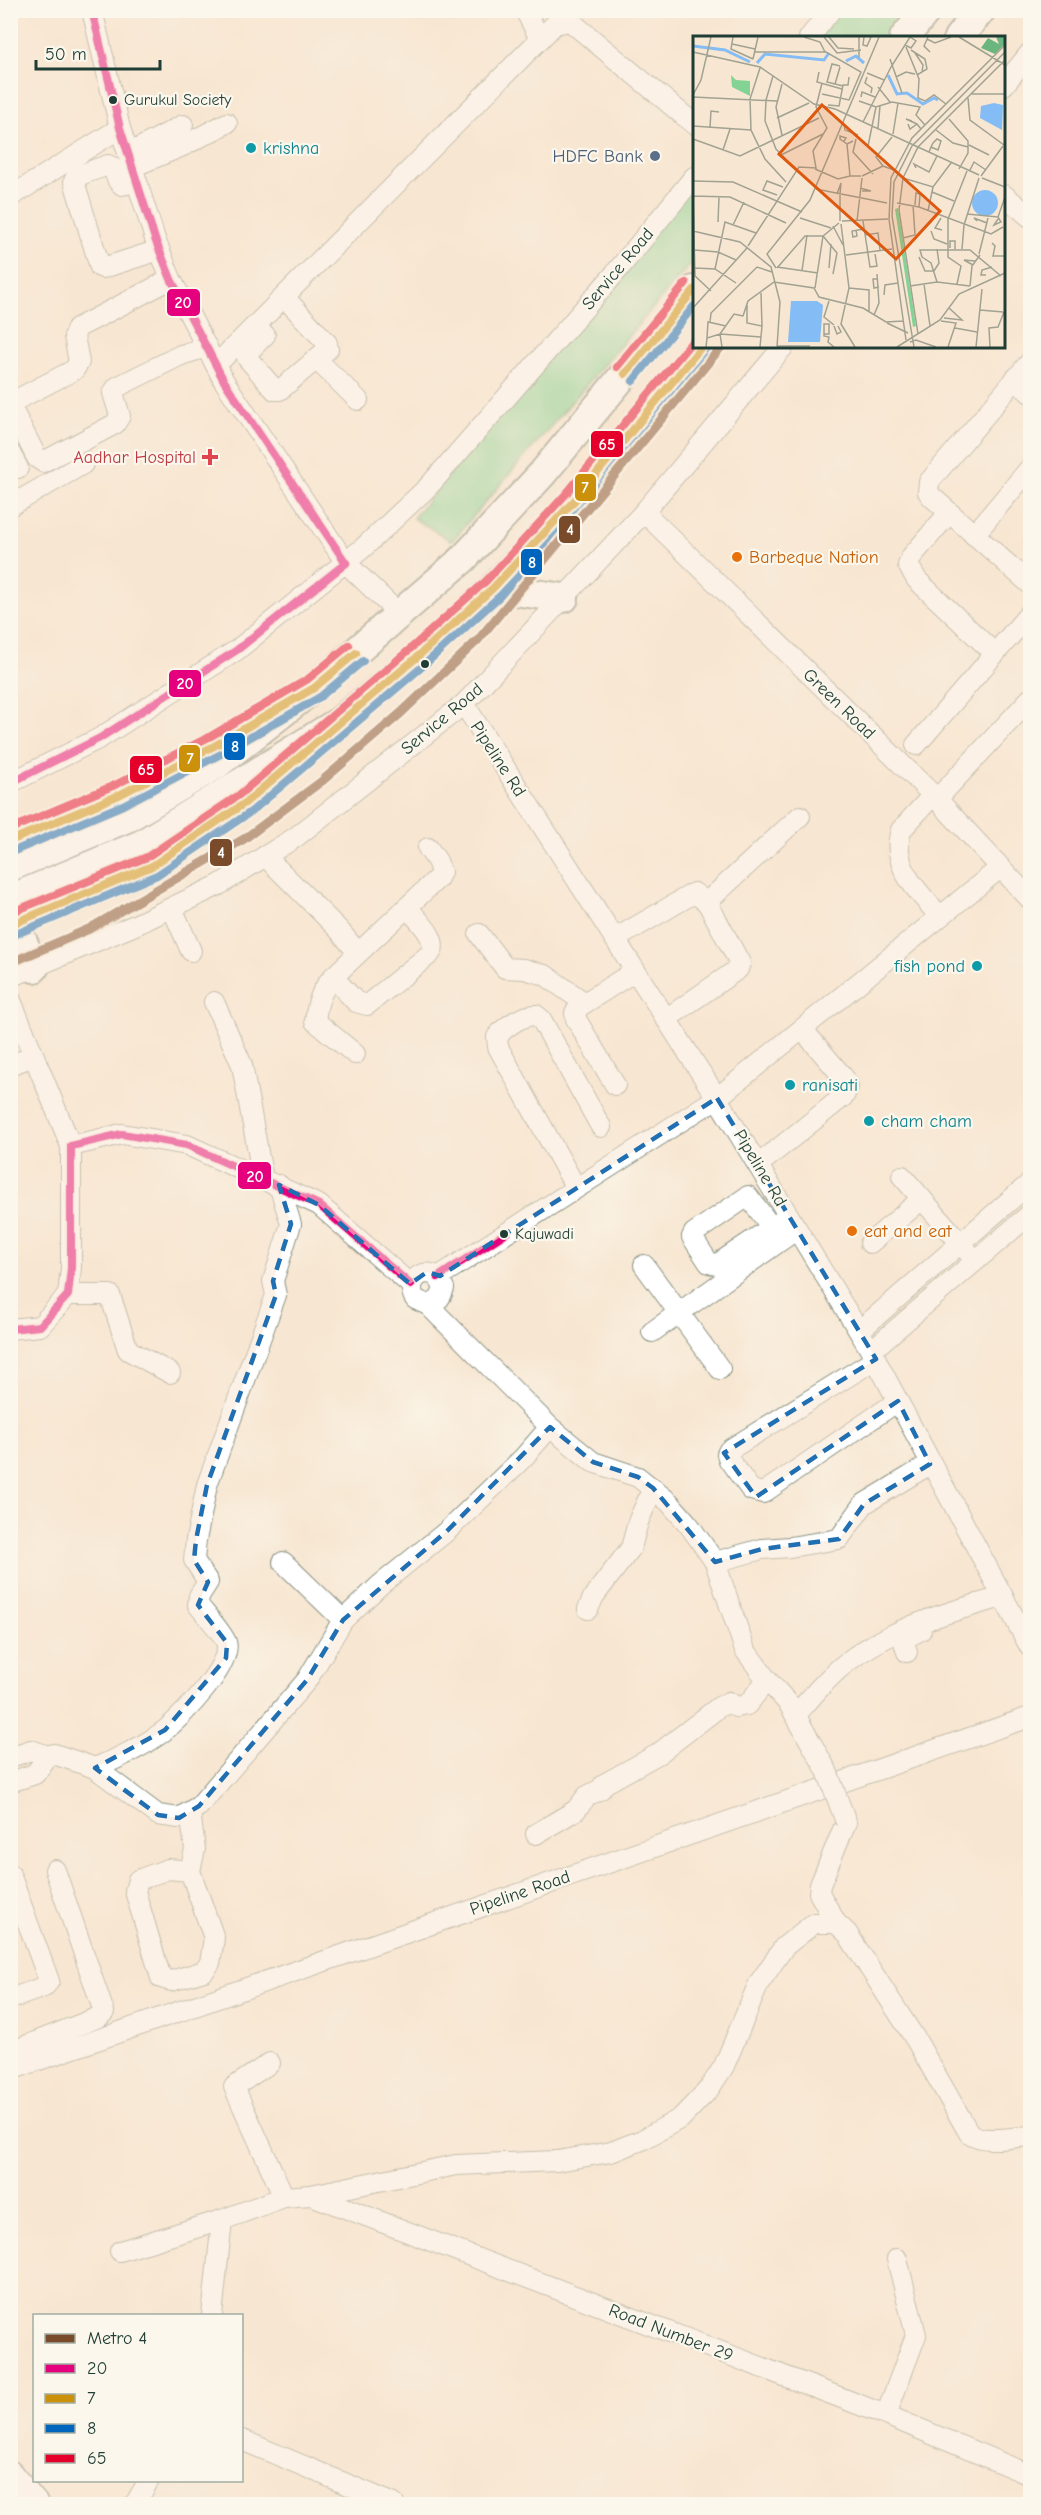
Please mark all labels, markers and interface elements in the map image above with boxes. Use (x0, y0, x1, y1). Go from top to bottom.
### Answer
scale bar (36, 33, 160, 71)
inset map (693, 36, 1005, 348)
text: 50 m (45, 44, 87, 65)
place label: Gurukul Society (124, 91, 232, 109)
marker: Gurukul Society (107, 94, 119, 106)
place label: krishna (263, 138, 319, 159)
marker: krishna (244, 141, 258, 155)
place label: HDFC Bank (553, 146, 643, 167)
marker: HDFC Bank (648, 149, 662, 163)
street label: Service Road (578, 224, 658, 314)
line badge: 20 (166, 288, 201, 317)
text: 20 (174, 294, 192, 312)
line badge: 65 (590, 430, 624, 458)
text: 65 (599, 436, 615, 454)
place label: Aadhar Hospital (73, 447, 196, 468)
marker: Aadhar Hospital (201, 448, 219, 466)
line badge: 7 (574, 473, 597, 502)
text: 7 (581, 479, 589, 497)
line badge: 4 (558, 515, 581, 544)
text: 4 (566, 521, 574, 539)
place label: Barbeque Nation (749, 547, 879, 568)
line badge: 8 (520, 548, 543, 576)
marker: Barbeque Nation (730, 550, 744, 564)
text: 8 (528, 554, 536, 572)
unlabelled marker (419, 658, 431, 670)
street label: Green Road (798, 664, 880, 744)
line badge: 20 (168, 669, 202, 698)
text: 20 (176, 675, 194, 693)
street label: Service Road (397, 679, 487, 759)
street label: Pipeline Rd (466, 717, 530, 801)
line badge: 8 (223, 732, 246, 761)
text: 8 (231, 738, 239, 756)
line badge: 7 (178, 744, 201, 773)
text: 7 (186, 750, 194, 768)
line badge: 65 (129, 755, 163, 784)
text: 65 (138, 761, 154, 779)
line badge: 4 (209, 838, 233, 867)
text: 4 (217, 844, 225, 862)
place label: fish pond (893, 956, 965, 977)
marker: fish pond (970, 959, 984, 973)
place label: ranisati (802, 1075, 858, 1096)
marker: ranisati (783, 1078, 797, 1092)
place label: cham cham (881, 1111, 972, 1132)
marker: cham cham (862, 1114, 876, 1128)
street label: Pipeline Rd (729, 1126, 791, 1210)
line badge: 20 (237, 1161, 272, 1190)
text: 20 (246, 1168, 264, 1186)
place label: eat and eat (864, 1221, 953, 1242)
marker: eat and eat (845, 1224, 859, 1238)
place label: Kajuwadi (515, 1225, 574, 1243)
marker: Kajuwadi (498, 1228, 510, 1240)
street label: Pipeline Road (467, 1866, 573, 1920)
street label: Road Number 29 (606, 2300, 736, 2366)
legend (33, 2314, 243, 2482)
text: Metro 4 (87, 2328, 147, 2349)
text: 20 (87, 2358, 107, 2379)
text: 7 (87, 2388, 96, 2409)
text: 8 (87, 2418, 96, 2439)
text: 65 (87, 2448, 107, 2469)

